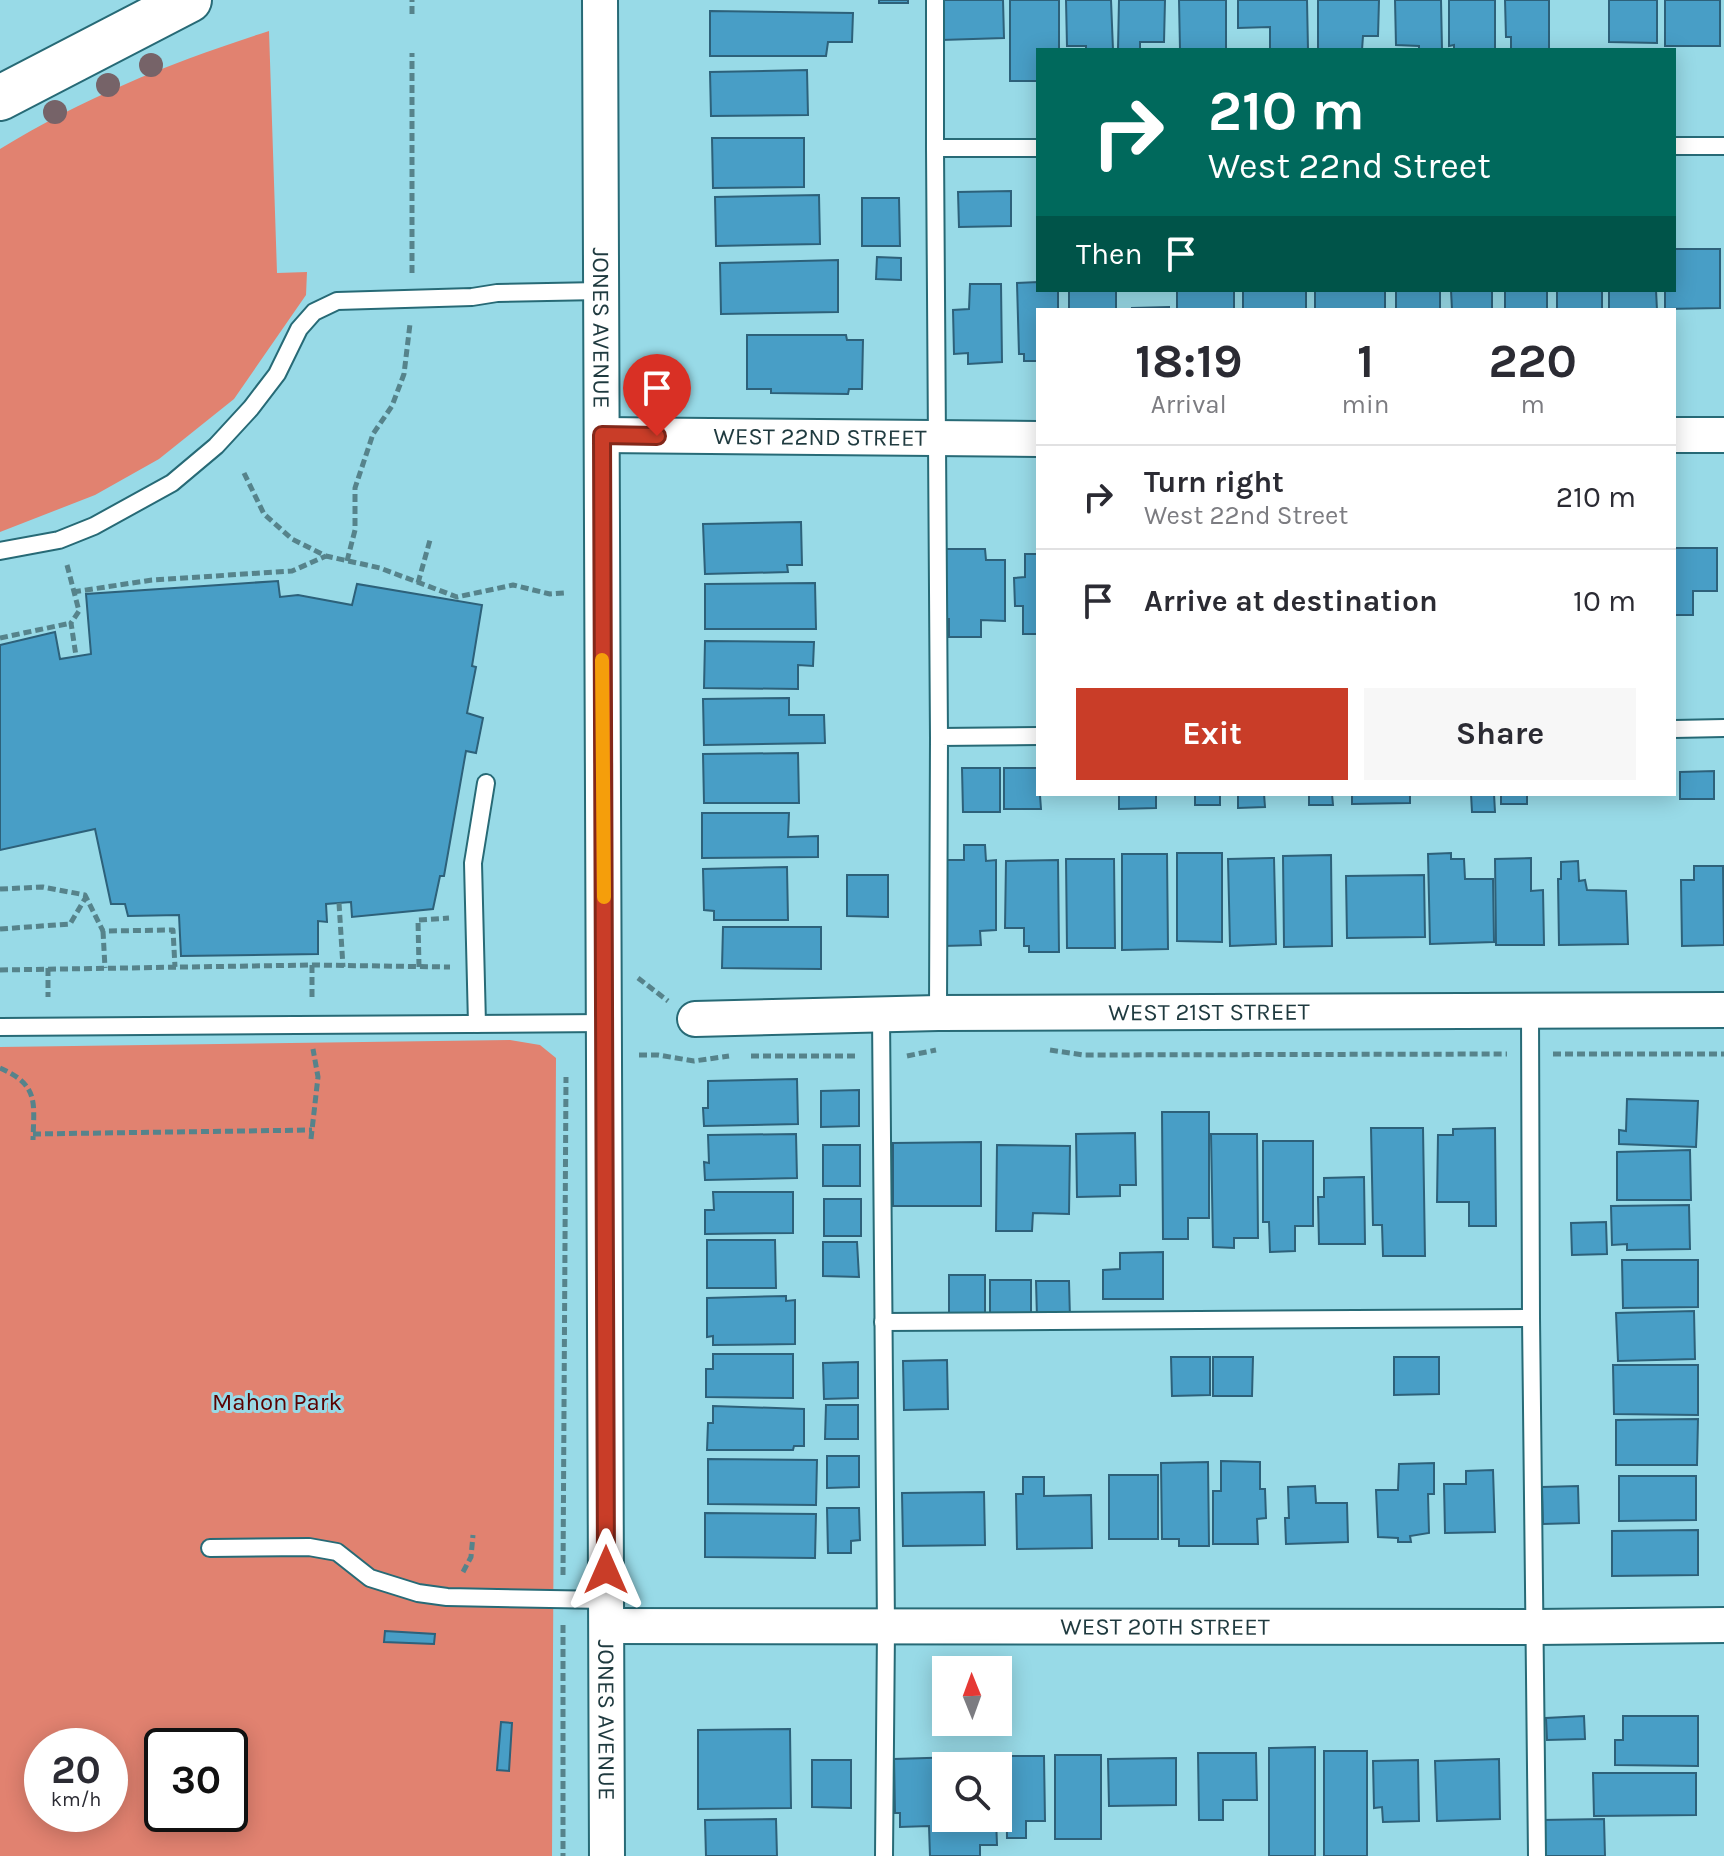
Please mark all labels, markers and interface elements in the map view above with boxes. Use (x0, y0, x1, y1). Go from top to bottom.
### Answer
text: 210 m (1208, 78, 1365, 143)
icon: right (1076, 80, 1180, 184)
text: West 22nd Street (1208, 145, 1491, 187)
icon: arrive (1159, 232, 1203, 276)
text: Then (1076, 236, 1143, 272)
street label: JONES AVENUE (587, 247, 616, 409)
text: 18:19 (1135, 333, 1243, 389)
text: 1 (1357, 333, 1374, 389)
text: 220 (1488, 333, 1577, 389)
pin (623, 354, 691, 436)
icon: arrive (635, 366, 679, 410)
text: Arrival (1151, 389, 1227, 420)
text: min (1342, 389, 1389, 420)
text: m (1521, 389, 1545, 420)
street label: WEST 22ND STREET (713, 422, 927, 452)
text: Turn right (1144, 464, 1284, 500)
icon: right (1076, 475, 1120, 519)
text: 210 m (1556, 479, 1636, 515)
text: West 22nd Street (1144, 500, 1348, 531)
icon: arrive (1076, 579, 1120, 623)
text: Arrive at destination (1144, 583, 1438, 619)
text: 10 m (1573, 583, 1636, 619)
button: Exit (1076, 688, 1348, 780)
button: Share (1364, 688, 1636, 780)
street label: WEST 21ST STREET (1108, 998, 1310, 1026)
park label: Mahon Park (212, 1388, 342, 1416)
position arrow (564, 1528, 648, 1612)
street label: WEST 20TH STREET (1060, 1612, 1270, 1641)
street label: JONES AVENUE (592, 1639, 621, 1801)
north arrow (932, 1656, 1012, 1736)
map controls (932, 1656, 1012, 1832)
speed limit sign: 30 (144, 1728, 248, 1832)
text: 20 (51, 1746, 101, 1793)
button: search (932, 1752, 1012, 1832)
text: km/h (51, 1788, 101, 1811)

